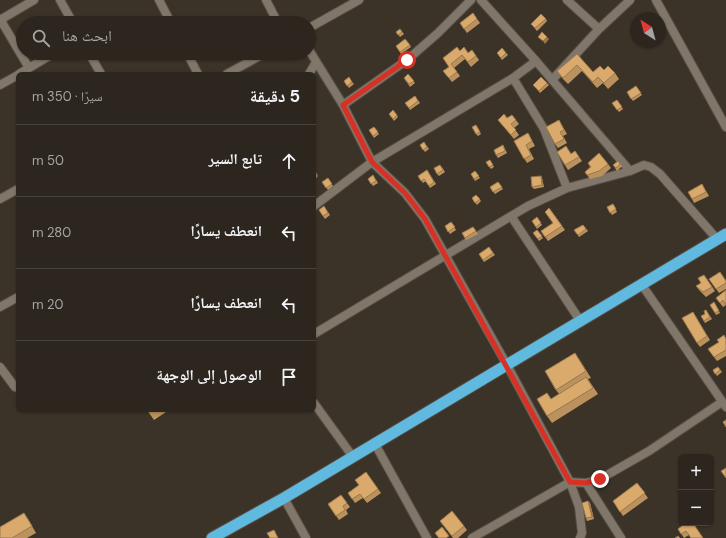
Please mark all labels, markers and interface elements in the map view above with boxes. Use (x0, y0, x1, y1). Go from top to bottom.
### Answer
north arrow (630, 12, 666, 48)
search box (16, 16, 316, 60)
text: ابحث هنا (62, 26, 112, 46)
icon: search (30, 27, 52, 49)
route start (398, 51, 416, 69)
text: 5 دقيقة (250, 85, 300, 107)
text: سيرًا · 350 m (32, 88, 103, 105)
text: تابع السير (208, 149, 262, 169)
icon: ahead (278, 150, 300, 172)
text: 50 m (32, 152, 64, 169)
text: انعطف يسارًا (190, 221, 262, 241)
icon: left (278, 222, 300, 244)
text: 280 m (32, 224, 71, 241)
text: انعطف يسارًا (190, 293, 262, 313)
icon: left (278, 294, 300, 316)
text: 20 m (32, 296, 63, 313)
text: الوصول إلى الوجهة (156, 365, 262, 385)
icon: arrive (278, 366, 300, 388)
map controls (678, 454, 714, 526)
button: + (678, 454, 714, 490)
route end (591, 470, 609, 488)
button: − (678, 490, 714, 526)

